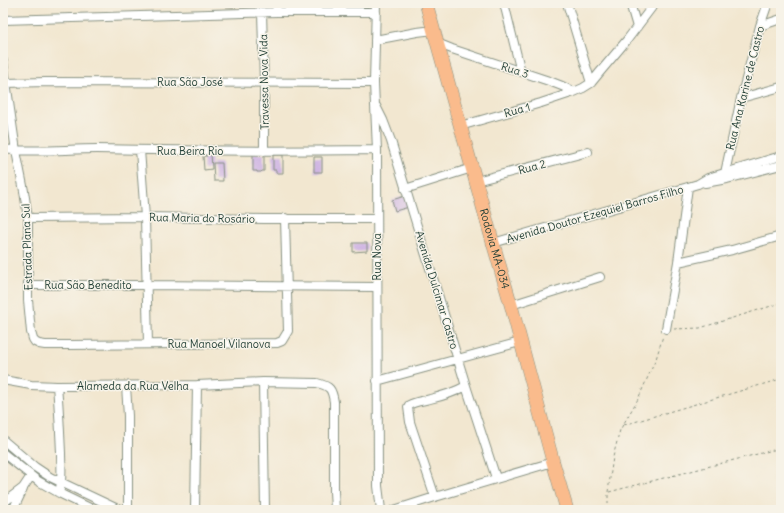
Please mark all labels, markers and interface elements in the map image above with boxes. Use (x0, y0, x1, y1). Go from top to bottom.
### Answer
street label: Rua Ana Karine de Castro (723, 25, 767, 151)
street label: Travessa Nova Vida (256, 34, 272, 130)
street label: Rua 3 (499, 59, 531, 81)
street label: Rua São José (157, 75, 223, 89)
street label: Rua 1 (502, 100, 532, 120)
street label: Rua Beira Rio (157, 144, 223, 158)
street label: Rua 2 (517, 157, 547, 177)
street label: Avenida Doutor Ezequiel Barros Filho (505, 182, 685, 246)
street label: Estrada Plana Sul (18, 203, 36, 291)
street label: Rodovia MA-034 (477, 207, 513, 290)
street label: Rua Maria do Rosário (149, 210, 255, 226)
street label: Avenida Dulcimar Castro (412, 229, 462, 351)
street label: Rua Nova (370, 233, 384, 281)
street label: Rua São Benedito (44, 278, 132, 292)
street label: Rua Manoel Vilanova (167, 337, 271, 351)
street label: Alameda da Rua Velha (77, 379, 189, 393)

